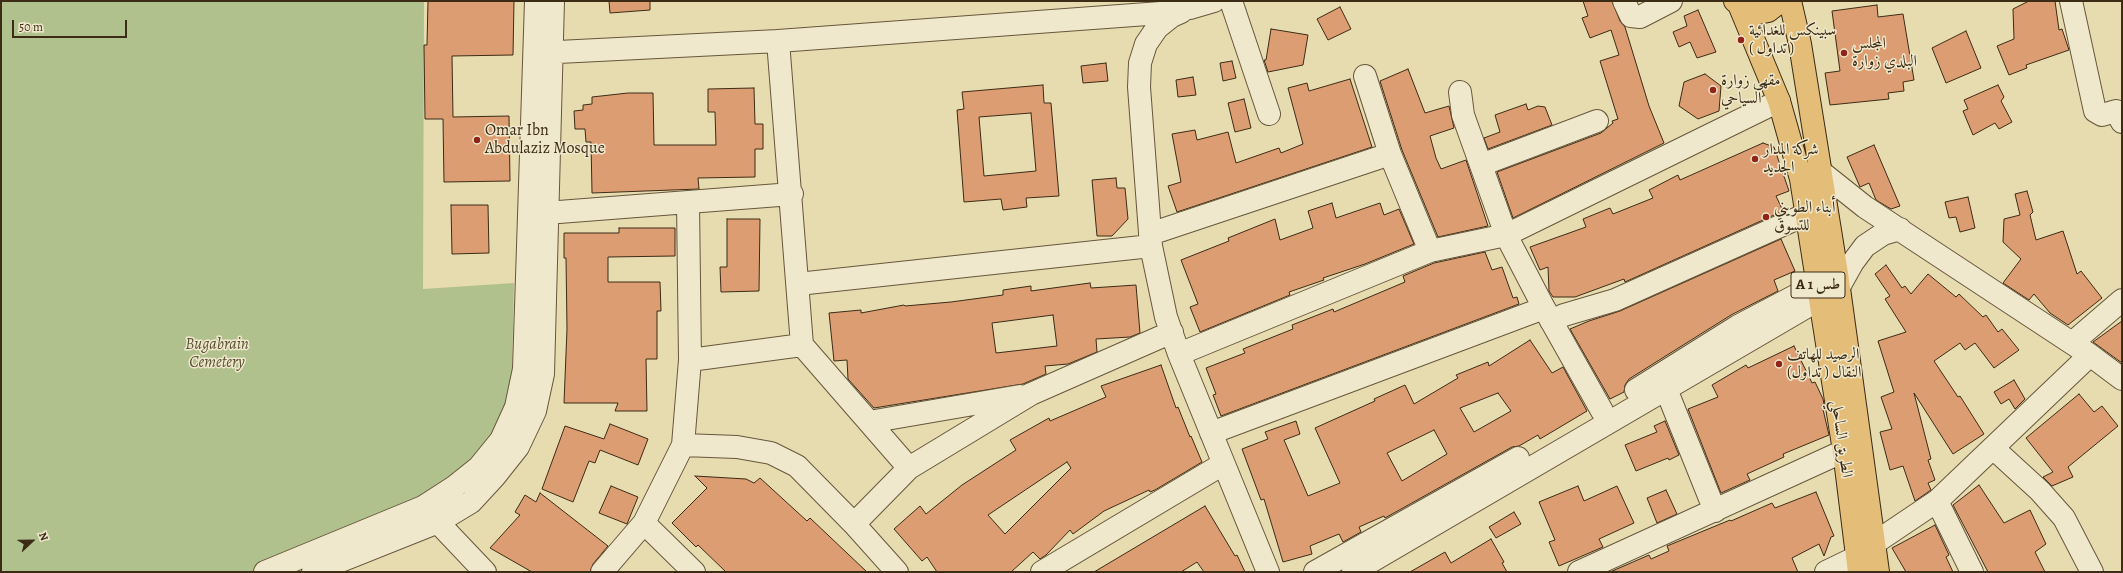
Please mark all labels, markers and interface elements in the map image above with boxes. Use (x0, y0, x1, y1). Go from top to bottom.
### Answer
scale bar (14, 12, 129, 38)
text: 50 m (19, 19, 43, 35)
place label: سبينكس للغدائية ( تداول ) (1749, 21, 1836, 59)
place label: المجلس البلدي زوارة (1852, 34, 1917, 72)
marker: سبينكس للغدائية ( تداول ) (1736, 35, 1746, 45)
marker: المجلس البلدي زوارة (1839, 48, 1849, 58)
place label: مقهي زوارة السياحي (1721, 71, 1781, 109)
marker: مقهي زوارة السياحي (1708, 85, 1718, 95)
place label: Omar Ibn Abdulaziz Mosque (485, 121, 605, 159)
marker: Omar Ibn Abdulaziz Mosque (472, 135, 482, 145)
place label: شركة المدار الجديد (1763, 140, 1819, 178)
marker: شركة المدار الجديد (1750, 154, 1760, 164)
place label: أبناء الطويني للتسوق (1774, 198, 1836, 236)
marker: أبناء الطويني للتسوق (1761, 212, 1771, 222)
road number: A 1 طس (1791, 272, 1845, 298)
park label: Bugabrain Cemetery (185, 335, 249, 373)
place label: الرصيد للهاتف النقال ( تداول) (1787, 345, 1862, 383)
marker: الرصيد للهاتف النقال ( تداول) (1774, 359, 1784, 369)
street label: الطريق الساحلي (1826, 399, 1856, 479)
north arrow (12, 521, 52, 561)
text: N (35, 530, 52, 543)

